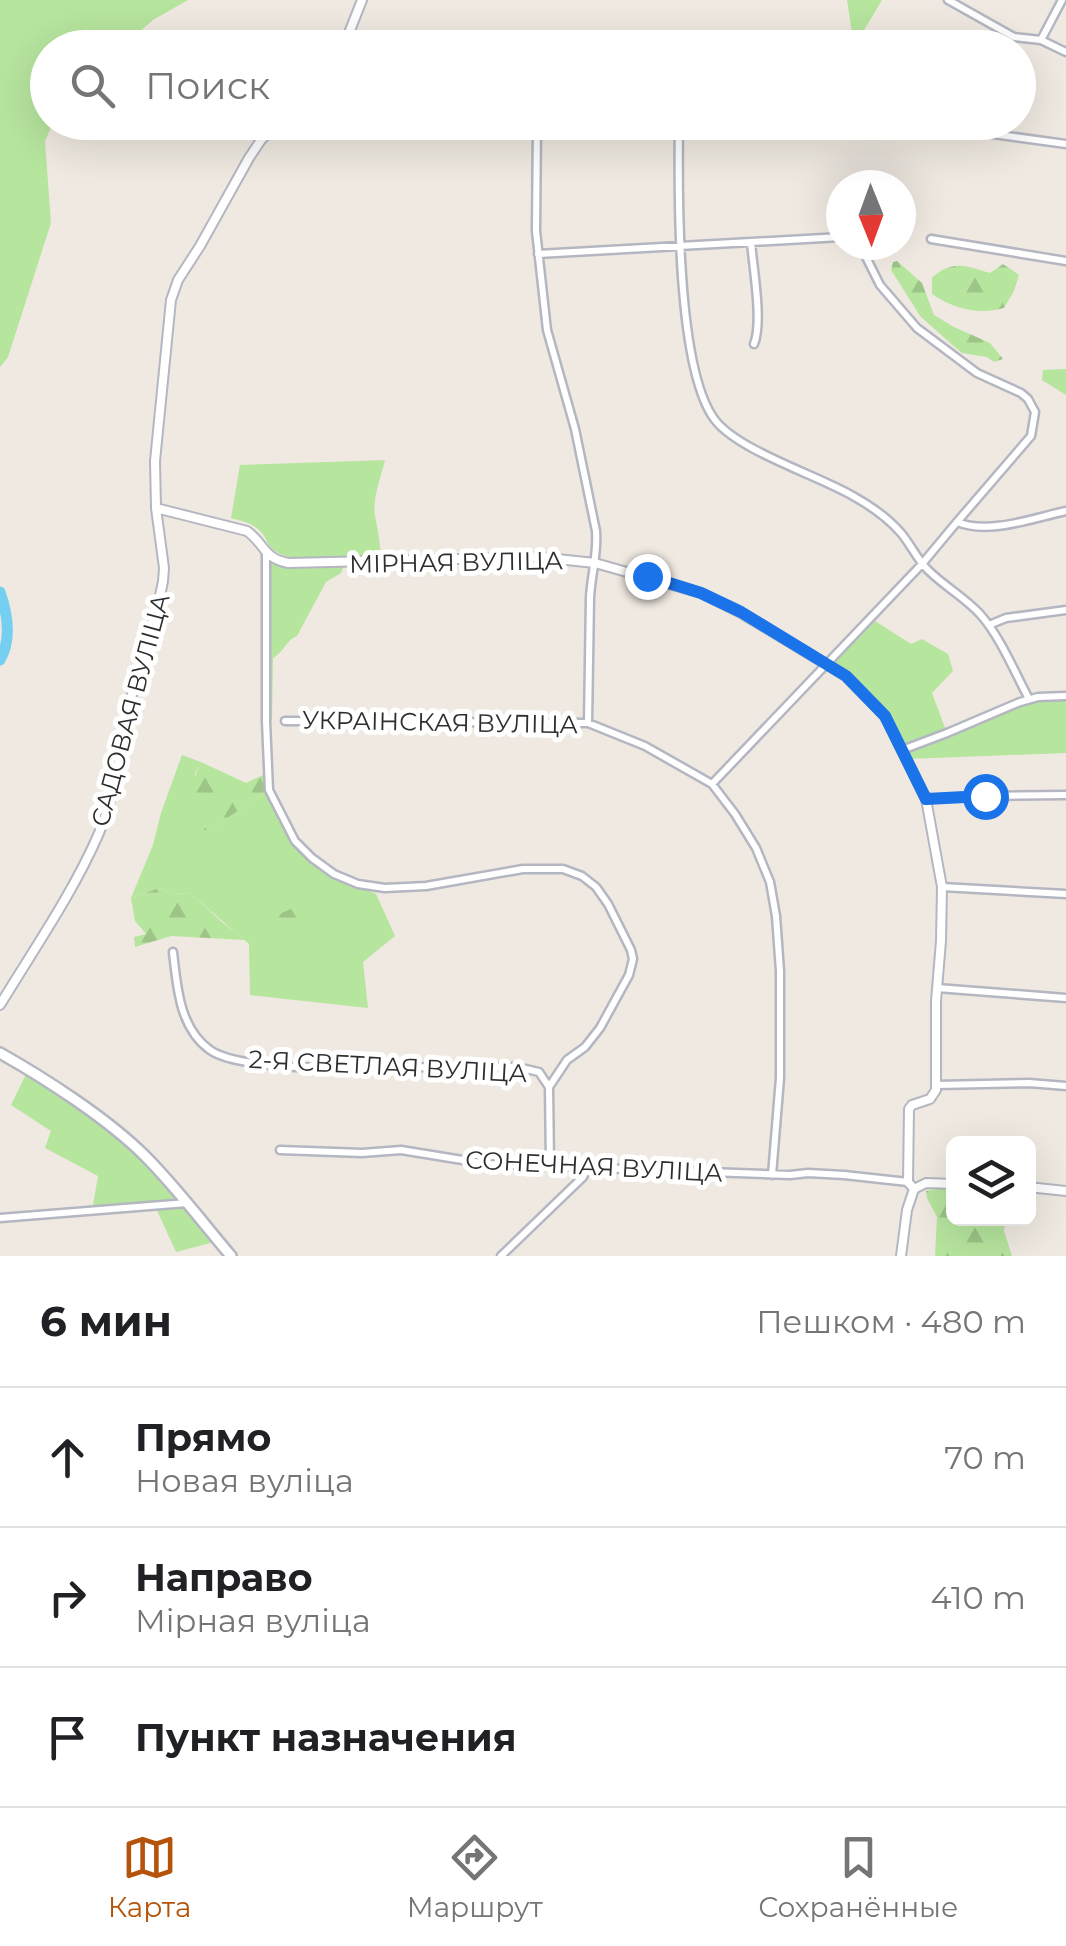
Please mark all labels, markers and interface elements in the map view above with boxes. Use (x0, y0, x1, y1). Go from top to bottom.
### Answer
search box (30, 30, 1036, 140)
icon: search (65, 58, 120, 113)
text: Поиск (145, 62, 270, 109)
north arrow (826, 170, 916, 260)
street label: МІРНАЯ ВУЛІЦА (349, 545, 564, 579)
route end (625, 554, 671, 600)
street label: САДОВАЯ ВУЛІЦА (84, 590, 176, 830)
street label: УКРАІНСКАЯ ВУЛІЦА (302, 705, 579, 739)
route start (963, 774, 1009, 820)
street label: 2-Я СВЕТЛАЯ ВУЛІЦА (248, 1044, 528, 1088)
map controls (946, 1136, 1036, 1226)
button: layers (946, 1136, 1036, 1226)
street label: СОНЕЧНАЯ ВУЛІЦА (464, 1144, 724, 1188)
text: 6 мин (40, 1295, 172, 1347)
text: Пешком · 480 m (756, 1302, 1026, 1341)
text: Прямо (135, 1414, 271, 1461)
icon: ahead (40, 1430, 95, 1485)
text: 70 m (944, 1438, 1026, 1477)
text: Новая вуліца (135, 1461, 354, 1500)
text: Направо (135, 1554, 313, 1601)
icon: right (40, 1570, 95, 1625)
text: 410 m (931, 1578, 1026, 1617)
text: Мірная вуліца (135, 1601, 371, 1640)
icon: arrive (40, 1710, 95, 1765)
text: Пункт назначения (135, 1714, 517, 1761)
tab: Карта (108, 1830, 191, 1924)
tab: Маршрут (407, 1830, 543, 1924)
tab: Сохранённые (758, 1830, 958, 1924)

